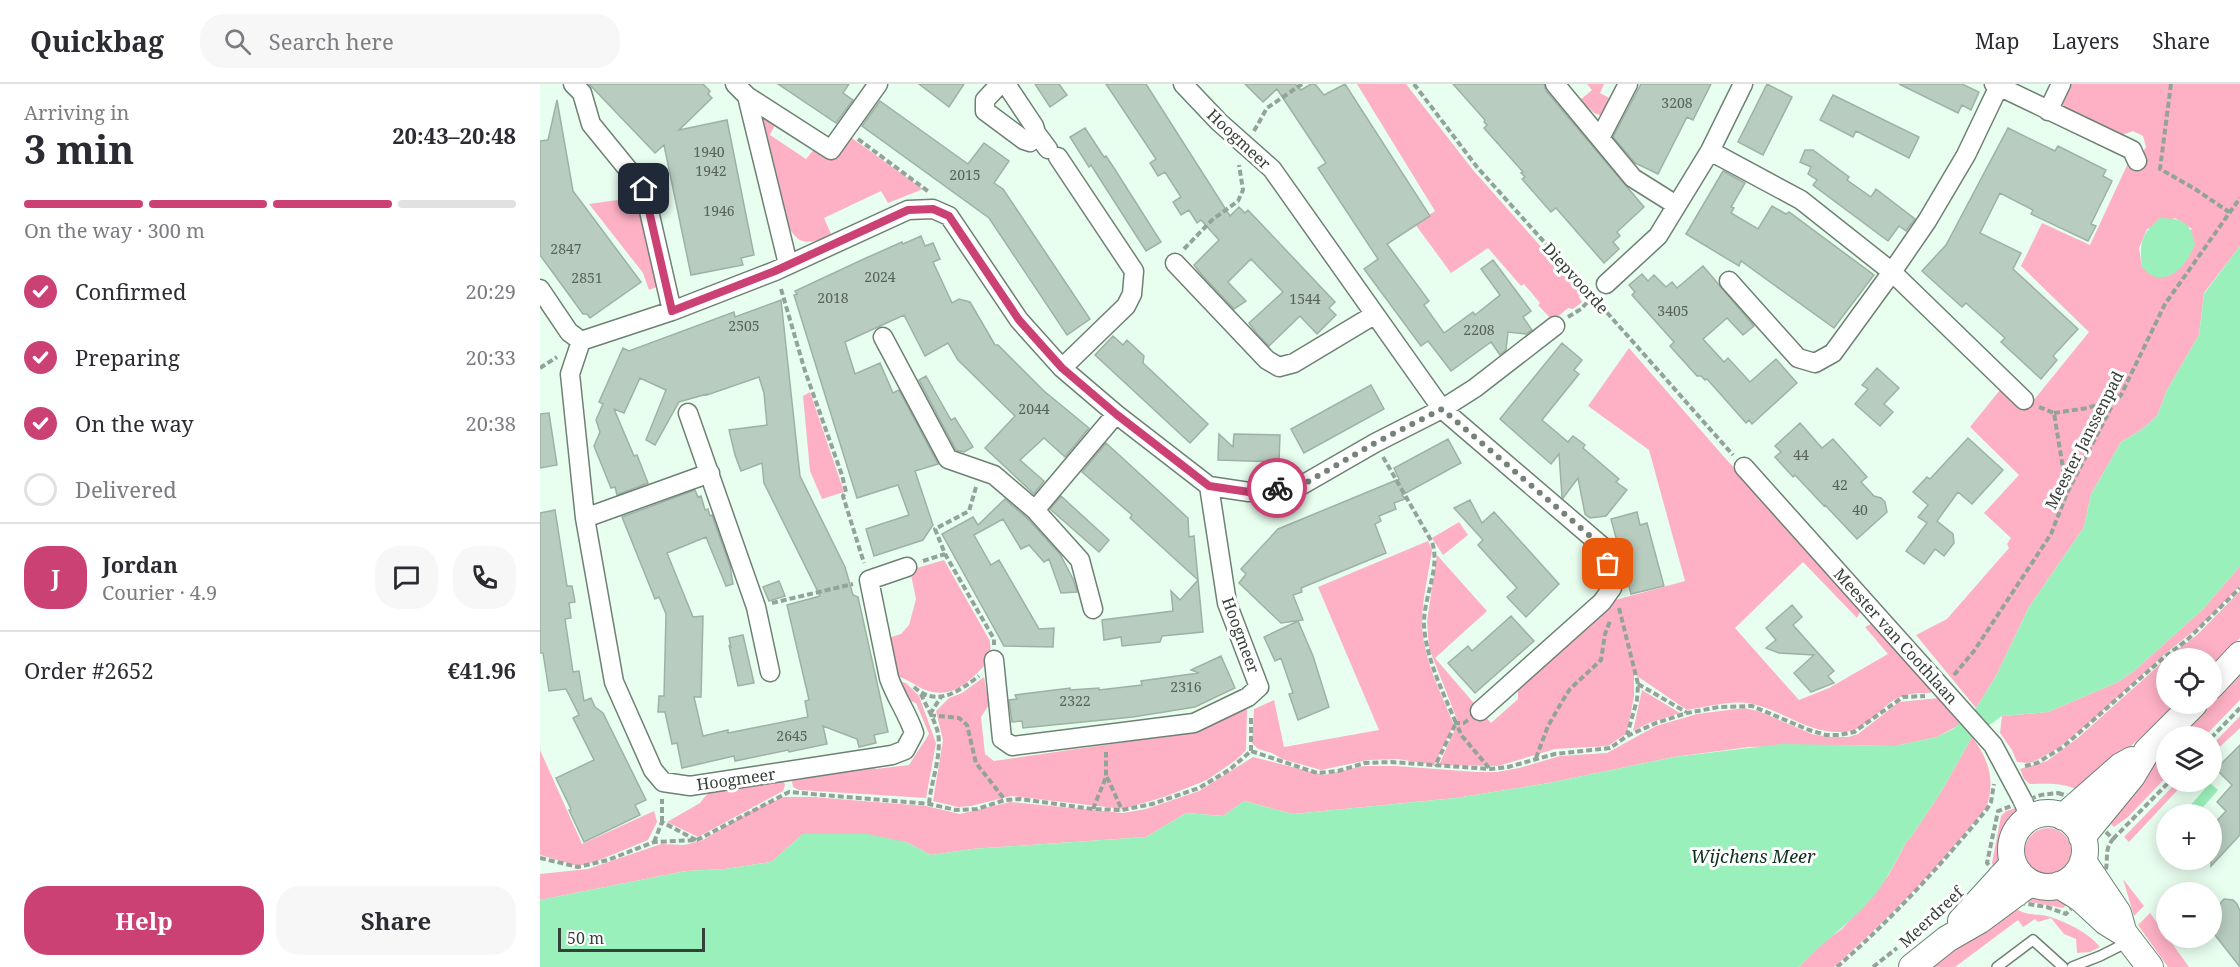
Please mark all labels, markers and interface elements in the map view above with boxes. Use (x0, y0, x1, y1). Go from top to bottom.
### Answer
search box (200, 14, 620, 68)
text: Quickbag (30, 22, 164, 60)
icon: search (221, 25, 254, 58)
text: Search here (269, 26, 394, 56)
text: Map (1975, 27, 2019, 55)
text: Layers (2052, 27, 2119, 55)
text: Share (2152, 27, 2210, 55)
house number: 3208 (1661, 93, 1693, 112)
text: Arriving in (24, 99, 129, 126)
street label: Hoogmeer (1202, 104, 1276, 174)
text: 20:43–20:48 (392, 120, 516, 150)
text: 3 min (24, 122, 134, 175)
house number: 1940 (693, 142, 725, 161)
house number: 1942 (695, 161, 727, 180)
pin (618, 163, 669, 214)
house number: 2015 (949, 165, 981, 184)
icon: home (627, 172, 660, 205)
house number: 1946 (703, 201, 735, 220)
text: On the way · 300 m (24, 217, 205, 244)
street label: Diepvoorde (1538, 238, 1614, 318)
house number: 2847 (550, 239, 582, 258)
house number: 2024 (864, 267, 896, 286)
house number: 2851 (571, 268, 603, 287)
icon: check (24, 275, 57, 308)
text: Confirmed (75, 276, 186, 306)
text: 20:29 (466, 278, 516, 305)
house number: 2018 (817, 288, 849, 307)
house number: 1544 (1289, 289, 1321, 308)
house number: 3405 (1657, 301, 1689, 320)
house number: 2505 (728, 316, 760, 335)
house number: 2208 (1463, 320, 1495, 339)
icon: check (24, 341, 57, 374)
text: Preparing (75, 342, 180, 372)
text: 20:33 (466, 344, 516, 371)
street label: Meester Janssenpad (2040, 367, 2128, 513)
house number: 2044 (1018, 399, 1050, 418)
icon: check (24, 407, 57, 440)
text: On the way (75, 408, 194, 438)
text: 20:38 (466, 410, 516, 437)
house number: 44 (1793, 445, 1809, 464)
courier (1247, 458, 1307, 518)
icon: bike (1261, 472, 1294, 505)
text: Delivered (75, 474, 177, 504)
house number: 42 (1832, 475, 1848, 494)
house number: 40 (1852, 500, 1868, 519)
pin (1582, 538, 1633, 589)
button: chat (375, 546, 438, 609)
button: phone (453, 546, 516, 609)
icon: bag (1591, 547, 1624, 580)
text: Jordan (102, 549, 178, 579)
text: J (51, 562, 60, 592)
street label: Meester van Coothlaan (1829, 563, 1963, 709)
text: Courier · 4.9 (102, 579, 217, 606)
street label: Hoogmeer (1217, 594, 1265, 677)
map controls (2156, 648, 2222, 948)
button: locate (2156, 648, 2222, 714)
text: Order #2652 (24, 655, 154, 685)
text: €41.96 (448, 655, 516, 685)
house number: 2316 (1170, 677, 1202, 696)
house number: 2322 (1059, 691, 1091, 710)
house number: 2645 (776, 726, 808, 745)
button: layers (2156, 726, 2222, 792)
street label: Hoogmeer (695, 763, 777, 795)
button: + (2156, 804, 2222, 870)
water label: Wijchens Meer (1691, 844, 1816, 868)
street label: Meerdreef (1894, 880, 1969, 952)
button: − (2156, 882, 2222, 948)
button: Help (24, 886, 264, 955)
button: Share (276, 886, 516, 955)
scale bar (558, 925, 705, 952)
text: 50 m (567, 927, 604, 949)

